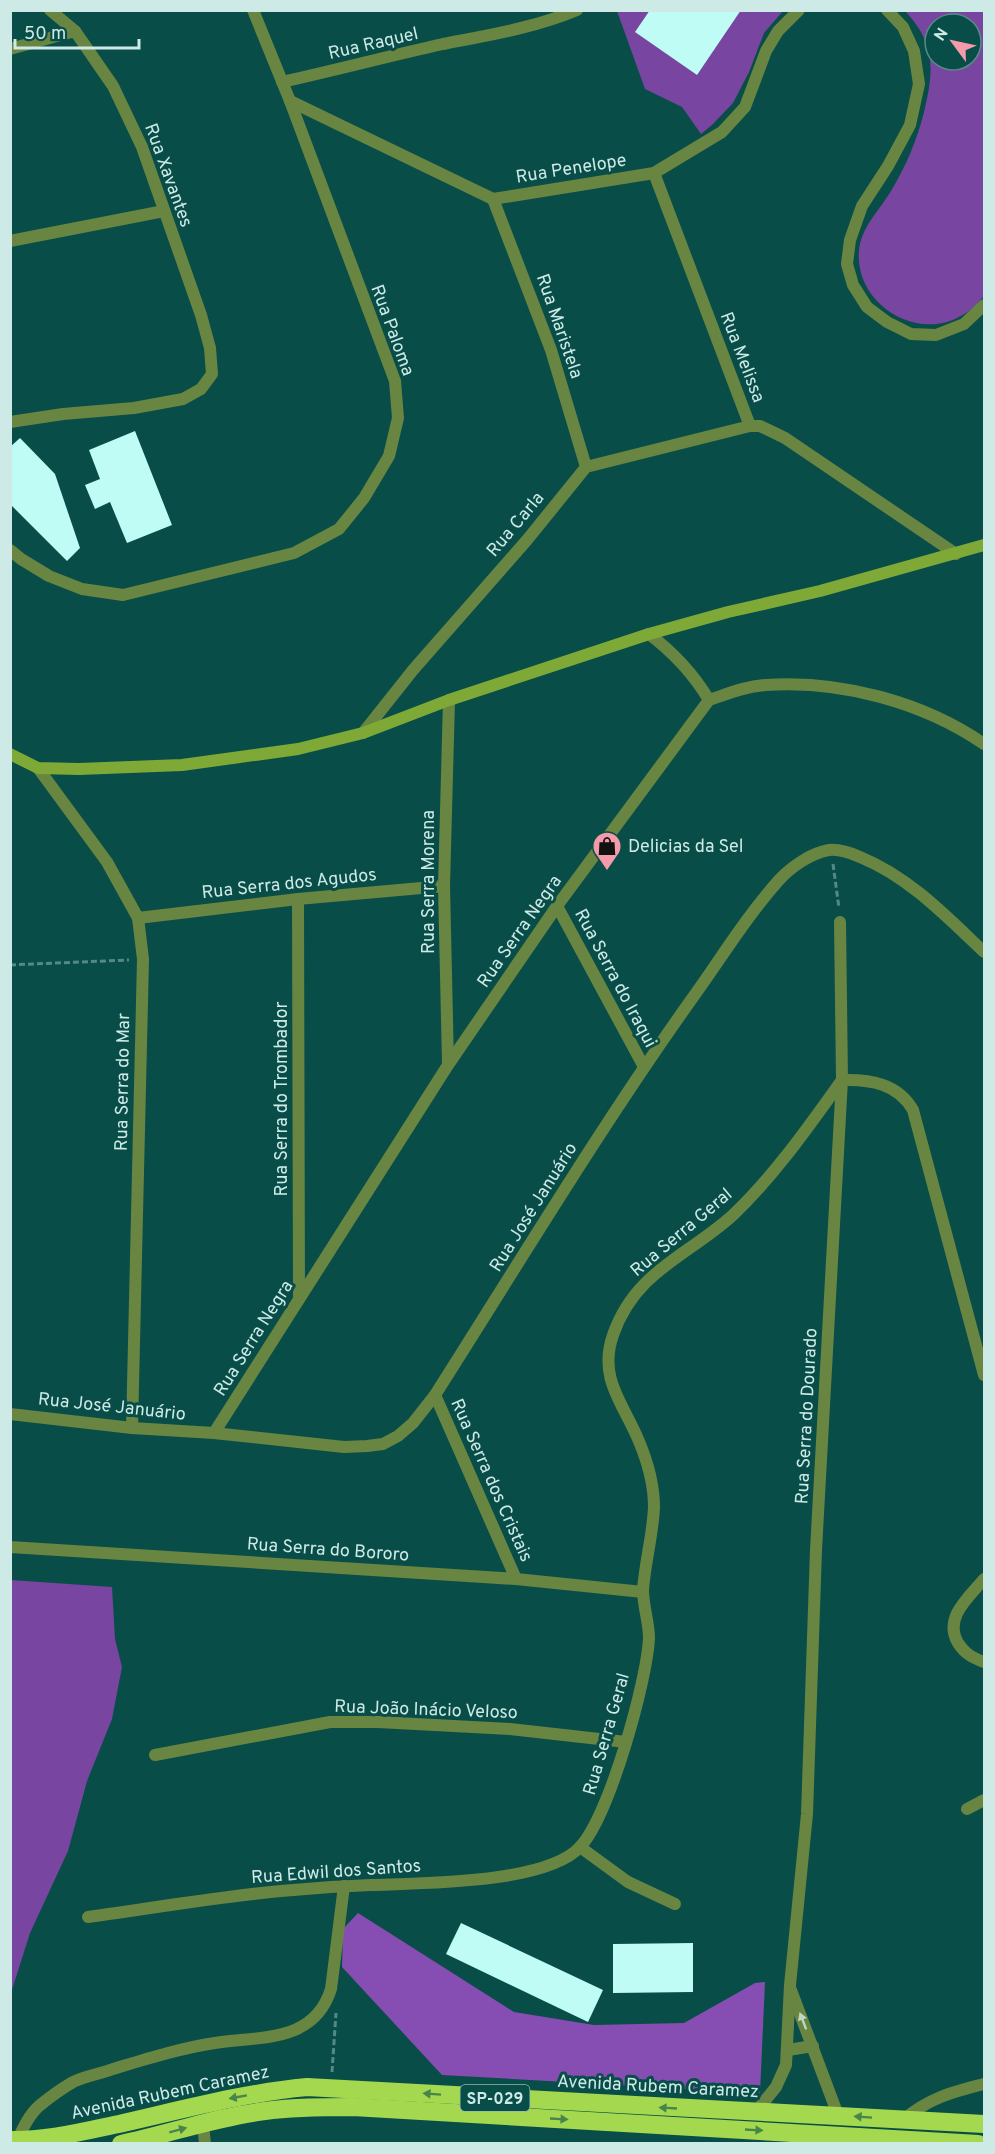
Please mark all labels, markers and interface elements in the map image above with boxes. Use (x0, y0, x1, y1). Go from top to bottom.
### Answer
scale bar (15, 12, 140, 50)
north arrow (923, 12, 983, 72)
text: 50 m (24, 23, 66, 46)
street label: Rua Raquel (326, 23, 421, 66)
text: N (931, 25, 954, 45)
street label: Rua Xavantes (138, 120, 197, 231)
street label: Rua Penelope (514, 149, 628, 190)
street label: Rua Maristela (530, 271, 587, 382)
street label: Rua Paloma (364, 282, 419, 379)
street label: Rua Melissa (714, 309, 769, 406)
street label: Rua Carla (482, 488, 550, 562)
street label: Rua Serra Morena (418, 810, 441, 954)
shop icon: Delicias da Sel (591, 830, 623, 872)
place label: Delicias da Sel (628, 836, 743, 859)
street label: Rua Serra dos Agudos (201, 864, 378, 905)
street label: Rua Serra Negra (473, 871, 568, 993)
street label: Rua Serra do Iraqui (568, 905, 661, 1052)
street label: Rua Serra do Trombador (271, 1002, 294, 1196)
street label: Rua Serra do Mar (111, 1013, 136, 1151)
street label: Rua José Januário (485, 1139, 583, 1277)
street label: Rua Serra Geral (626, 1184, 738, 1283)
street label: Rua Serra Negra (209, 1277, 299, 1401)
street label: Rua Serra do Dourado (791, 1327, 824, 1505)
street label: Rua José Januário (37, 1388, 187, 1427)
street label: Rua Serra dos Cristais (444, 1395, 537, 1566)
street label: Rua Serra do Bororo (246, 1533, 410, 1568)
street label: Rua Serra Geral (579, 1671, 636, 1798)
street label: Rua João Inácio Veloso (334, 1696, 518, 1725)
street label: Rua Edwil dos Santos (250, 1855, 422, 1890)
one-way arrow (798, 2012, 808, 2030)
street label: Avenida Rubem Caramez (69, 2061, 272, 2126)
street label: Avenida Rubem Caramez (556, 2071, 759, 2104)
road number: SP-029 (460, 2085, 530, 2111)
one-way arrow (422, 2090, 441, 2099)
one-way arrow (228, 2093, 247, 2102)
one-way arrow (659, 2103, 678, 2112)
one-way arrow (854, 2112, 873, 2122)
one-way arrow (550, 2115, 569, 2124)
one-way arrow (169, 2125, 187, 2135)
one-way arrow (745, 2125, 764, 2134)

